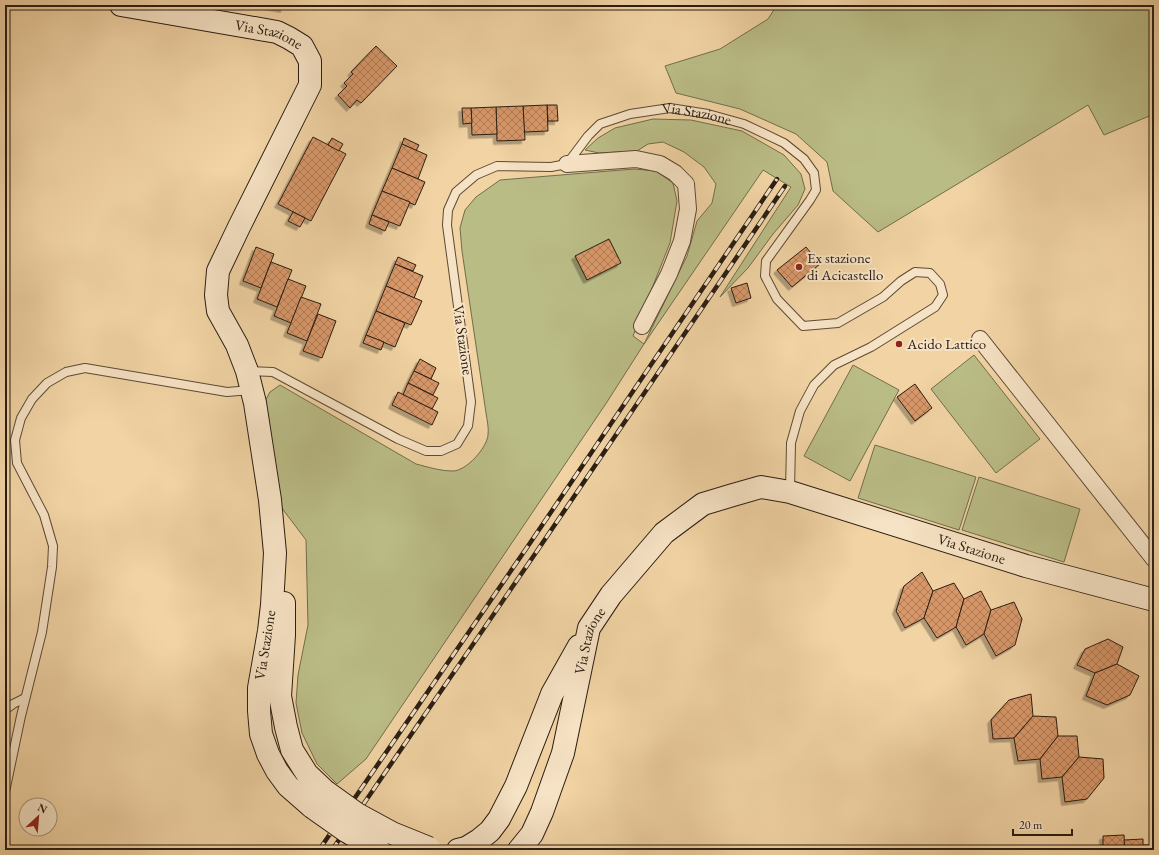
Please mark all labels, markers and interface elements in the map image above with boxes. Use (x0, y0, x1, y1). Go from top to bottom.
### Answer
street label: Via Stazione (234, 15, 307, 53)
street label: Via Stazione (661, 98, 734, 129)
place label: Ex stazione di Acicastello (807, 248, 883, 284)
marker: Ex stazione di Acicastello (794, 262, 804, 272)
street label: Via Stazione (449, 304, 478, 376)
place label: Acido Lattico (906, 334, 986, 353)
marker: Acido Lattico (894, 339, 904, 349)
street label: Via Stazione (935, 529, 1008, 568)
street label: Via Stazione (570, 603, 609, 676)
street label: Via Stazione (250, 609, 279, 681)
north arrow (18, 797, 58, 837)
text: N (35, 800, 50, 816)
scale bar (1013, 811, 1072, 837)
text: 20 m (1019, 817, 1043, 833)

